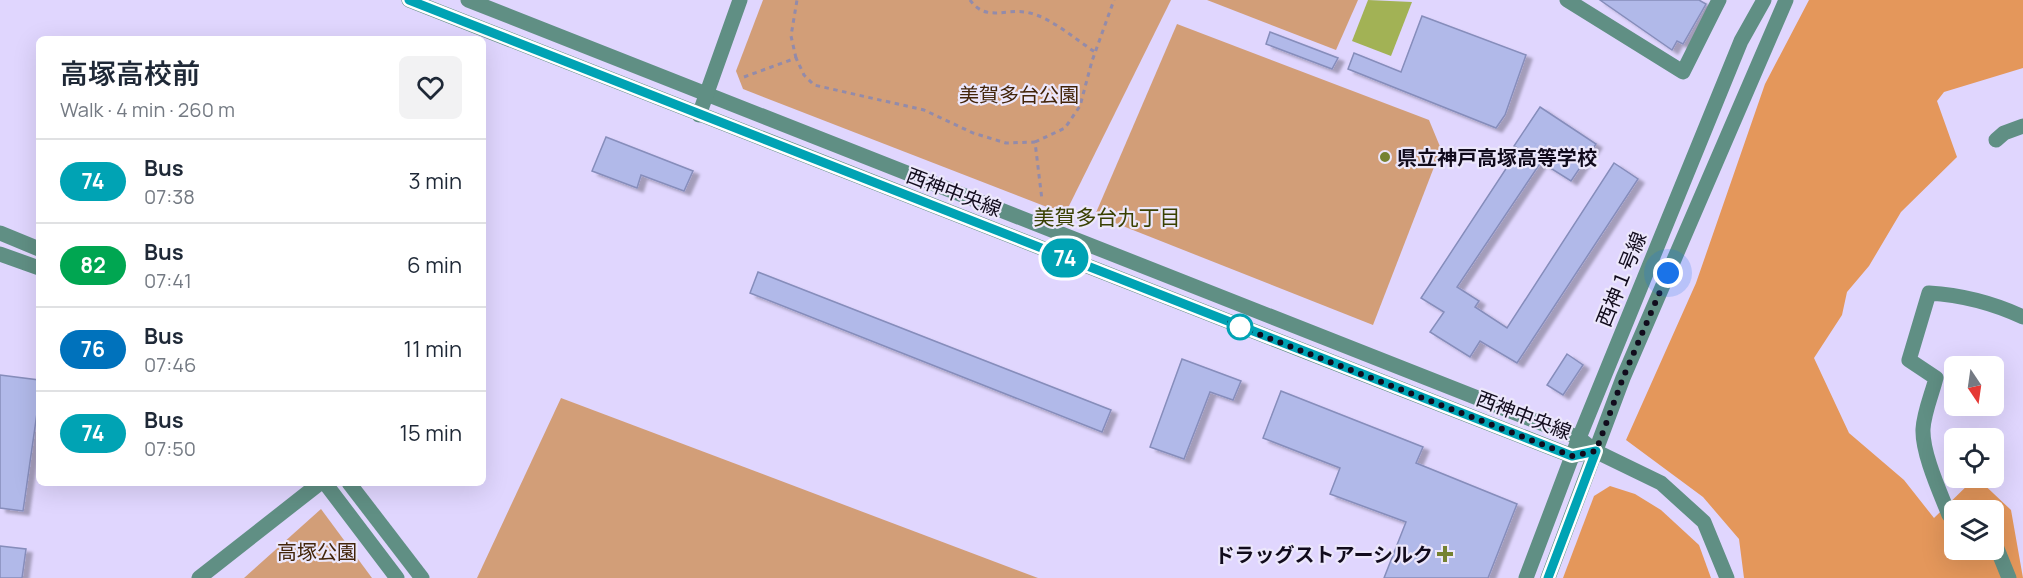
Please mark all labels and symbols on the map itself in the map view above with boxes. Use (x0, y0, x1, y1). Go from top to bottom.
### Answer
park label: 美賀多台公園 (959, 81, 1079, 108)
place label: 県立神戸高塚高等学校 (1397, 144, 1597, 171)
marker: 県立神戸高塚高等学校 (1378, 150, 1392, 164)
street label: 西神中央線 (902, 161, 1006, 223)
district label: 美賀多台九丁目 (1034, 203, 1181, 231)
street label: 西神１号線 (1590, 228, 1652, 330)
line badge: 74 (1038, 238, 1092, 278)
your location (1653, 258, 1683, 288)
unlabelled marker (1227, 314, 1253, 340)
north arrow (1944, 356, 2004, 416)
street label: 西神中央線 (1472, 384, 1576, 446)
park label: 高塚公園 (277, 538, 357, 565)
place label: ドラッグストアーシルク (1215, 541, 1433, 568)
marker: ドラッグストアーシルク (1438, 547, 1452, 561)

